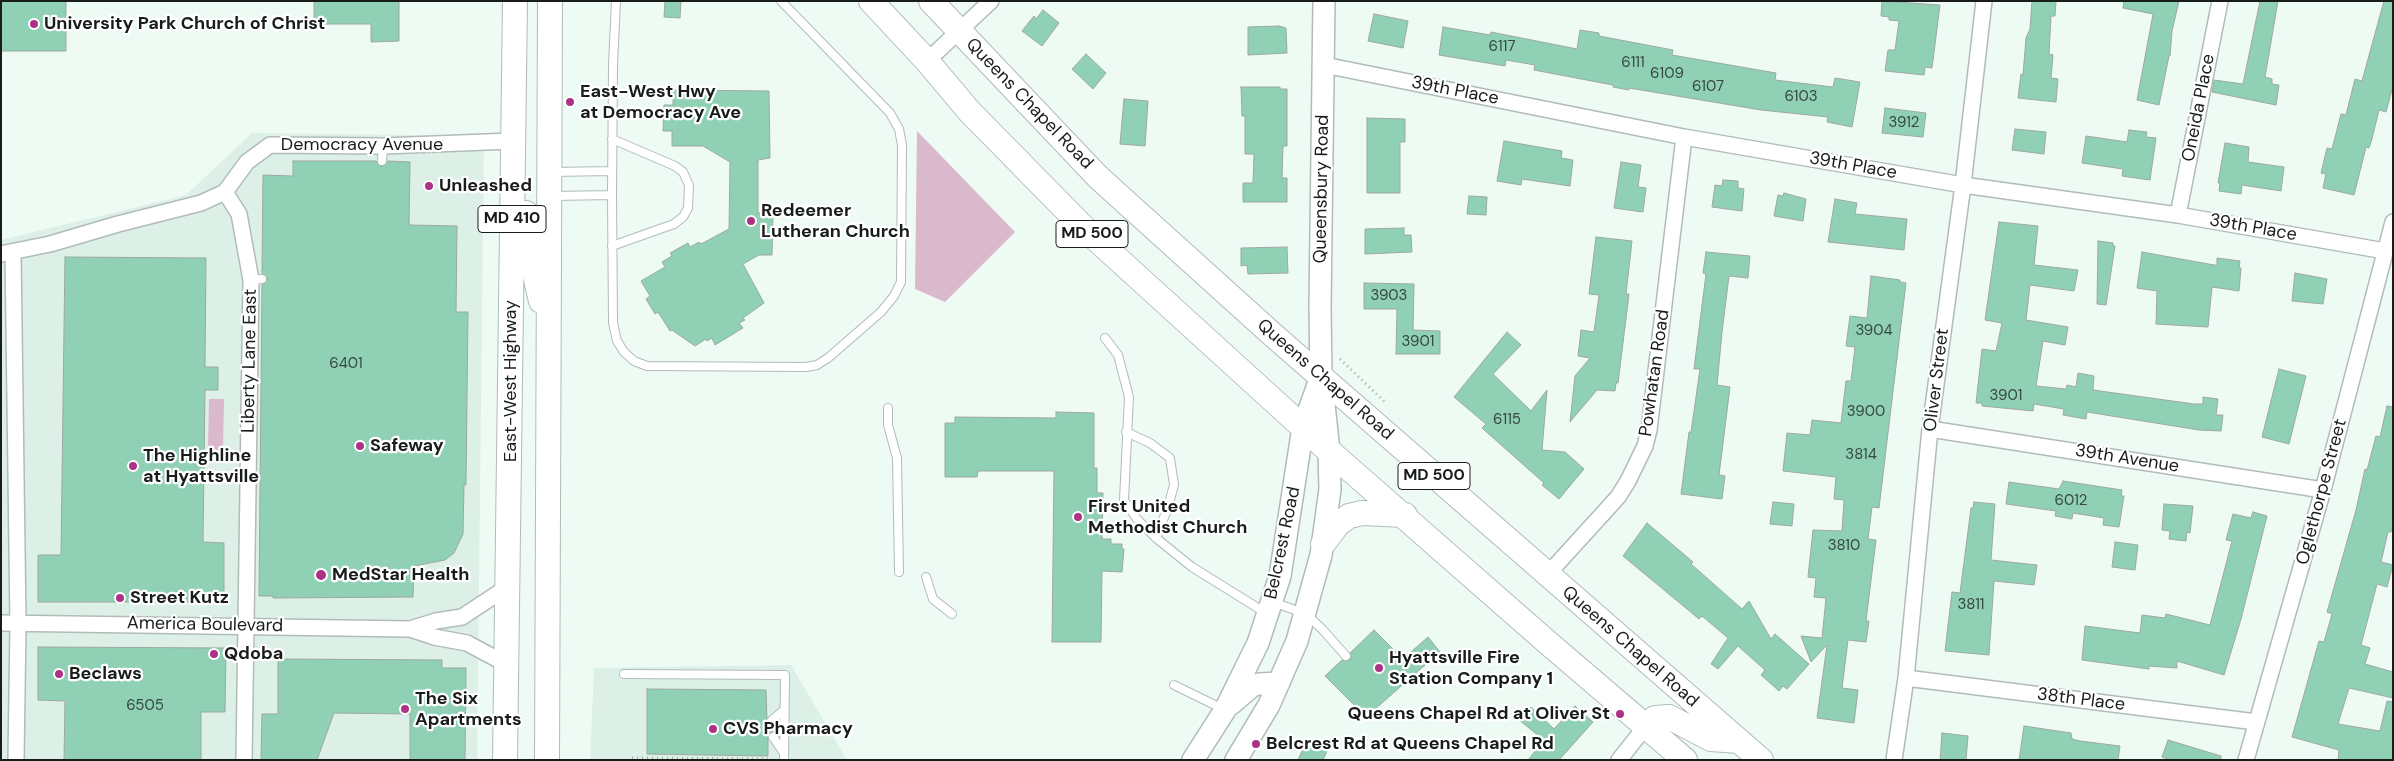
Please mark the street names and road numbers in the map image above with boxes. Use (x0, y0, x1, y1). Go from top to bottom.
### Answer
street label: Queens Chapel Road (961, 34, 1097, 174)
street label: Oneida Place (2178, 52, 2220, 164)
street label: 39th Place (1410, 72, 1500, 110)
street label: Queensbury Road (1310, 114, 1334, 264)
street label: Democracy Avenue (281, 134, 443, 156)
street label: 39th Place (1808, 148, 1898, 184)
road number: MD 410 (478, 205, 546, 232)
street label: 39th Place (2208, 210, 2298, 246)
road number: MD 500 (1056, 220, 1128, 248)
street label: Liberty Lane East (238, 289, 262, 433)
street label: East-West Highway (500, 300, 522, 462)
street label: Powhatan Road (1635, 308, 1675, 438)
street label: Queens Chapel Road (1252, 315, 1398, 445)
street label: Oliver Street (1920, 327, 1954, 433)
street label: Oglethorpe Street (2292, 417, 2352, 567)
street label: 39th Avenue (2074, 440, 2180, 478)
road number: MD 500 (1398, 462, 1470, 490)
street label: Belcrest Road (1261, 485, 1305, 601)
street label: Queens Chapel Road (1557, 582, 1703, 712)
street label: America Boulevard (127, 613, 283, 637)
street label: 38th Place (2036, 684, 2126, 716)

